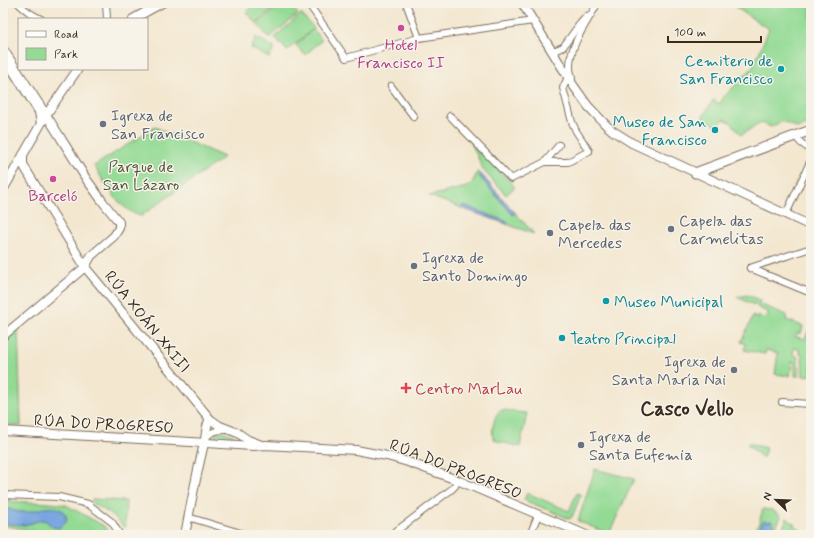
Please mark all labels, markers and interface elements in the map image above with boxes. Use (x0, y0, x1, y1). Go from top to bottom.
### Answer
legend (18, 18, 148, 70)
scale bar (668, 18, 761, 44)
marker: Hotel Francisco II (396, 23, 406, 33)
text: 100 m (674, 25, 706, 41)
text: Road (54, 27, 78, 43)
place label: Hotel Francisco II (357, 35, 445, 74)
text: Park (54, 47, 78, 63)
place label: Cemiterio de San Francisco (679, 51, 773, 90)
marker: Cemiterio de San Francisco (776, 64, 786, 74)
place label: Igrexa de San Francisco (111, 106, 205, 145)
place label: Museo de San Francisco (613, 112, 707, 151)
marker: Igrexa de San Francisco (98, 119, 108, 129)
marker: Museo de San Francisco (710, 125, 720, 135)
park label: Parque de San Lázaro (103, 157, 179, 196)
marker: Barceló (48, 174, 58, 184)
place label: Barceló (28, 186, 78, 207)
place label: Capela das Carmelitas (679, 211, 764, 250)
place label: Capela das Mercedes (558, 215, 631, 254)
marker: Capela das Carmelitas (666, 224, 676, 234)
marker: Capela das Mercedes (545, 228, 555, 238)
place label: Igrexa de Santo Domingo (422, 248, 528, 287)
marker: Igrexa de Santo Domingo (409, 261, 419, 271)
street label: RÚA XOÁN XXIII (99, 267, 194, 377)
place label: Museo Municipal (614, 292, 723, 313)
marker: Museo Municipal (601, 296, 611, 306)
place label: Teatro Principal (570, 329, 676, 350)
marker: Teatro Principal (557, 333, 567, 343)
place label: Igrexa de Santa María Nai (612, 352, 726, 391)
marker: Igrexa de Santa María Nai (729, 365, 739, 375)
place label: Centro MarLau (415, 379, 523, 400)
marker: Centro MarLau (400, 382, 412, 394)
district label: Casco Vello (640, 396, 734, 423)
street label: RÚA DO PROGRESO (34, 410, 174, 439)
place label: Igrexa de Santa Eufemia (589, 427, 693, 466)
street label: RÚA DO PROGRESO (386, 435, 525, 504)
marker: Igrexa de Santa Eufemia (576, 440, 586, 450)
north arrow (756, 480, 796, 520)
text: N (760, 490, 776, 503)

